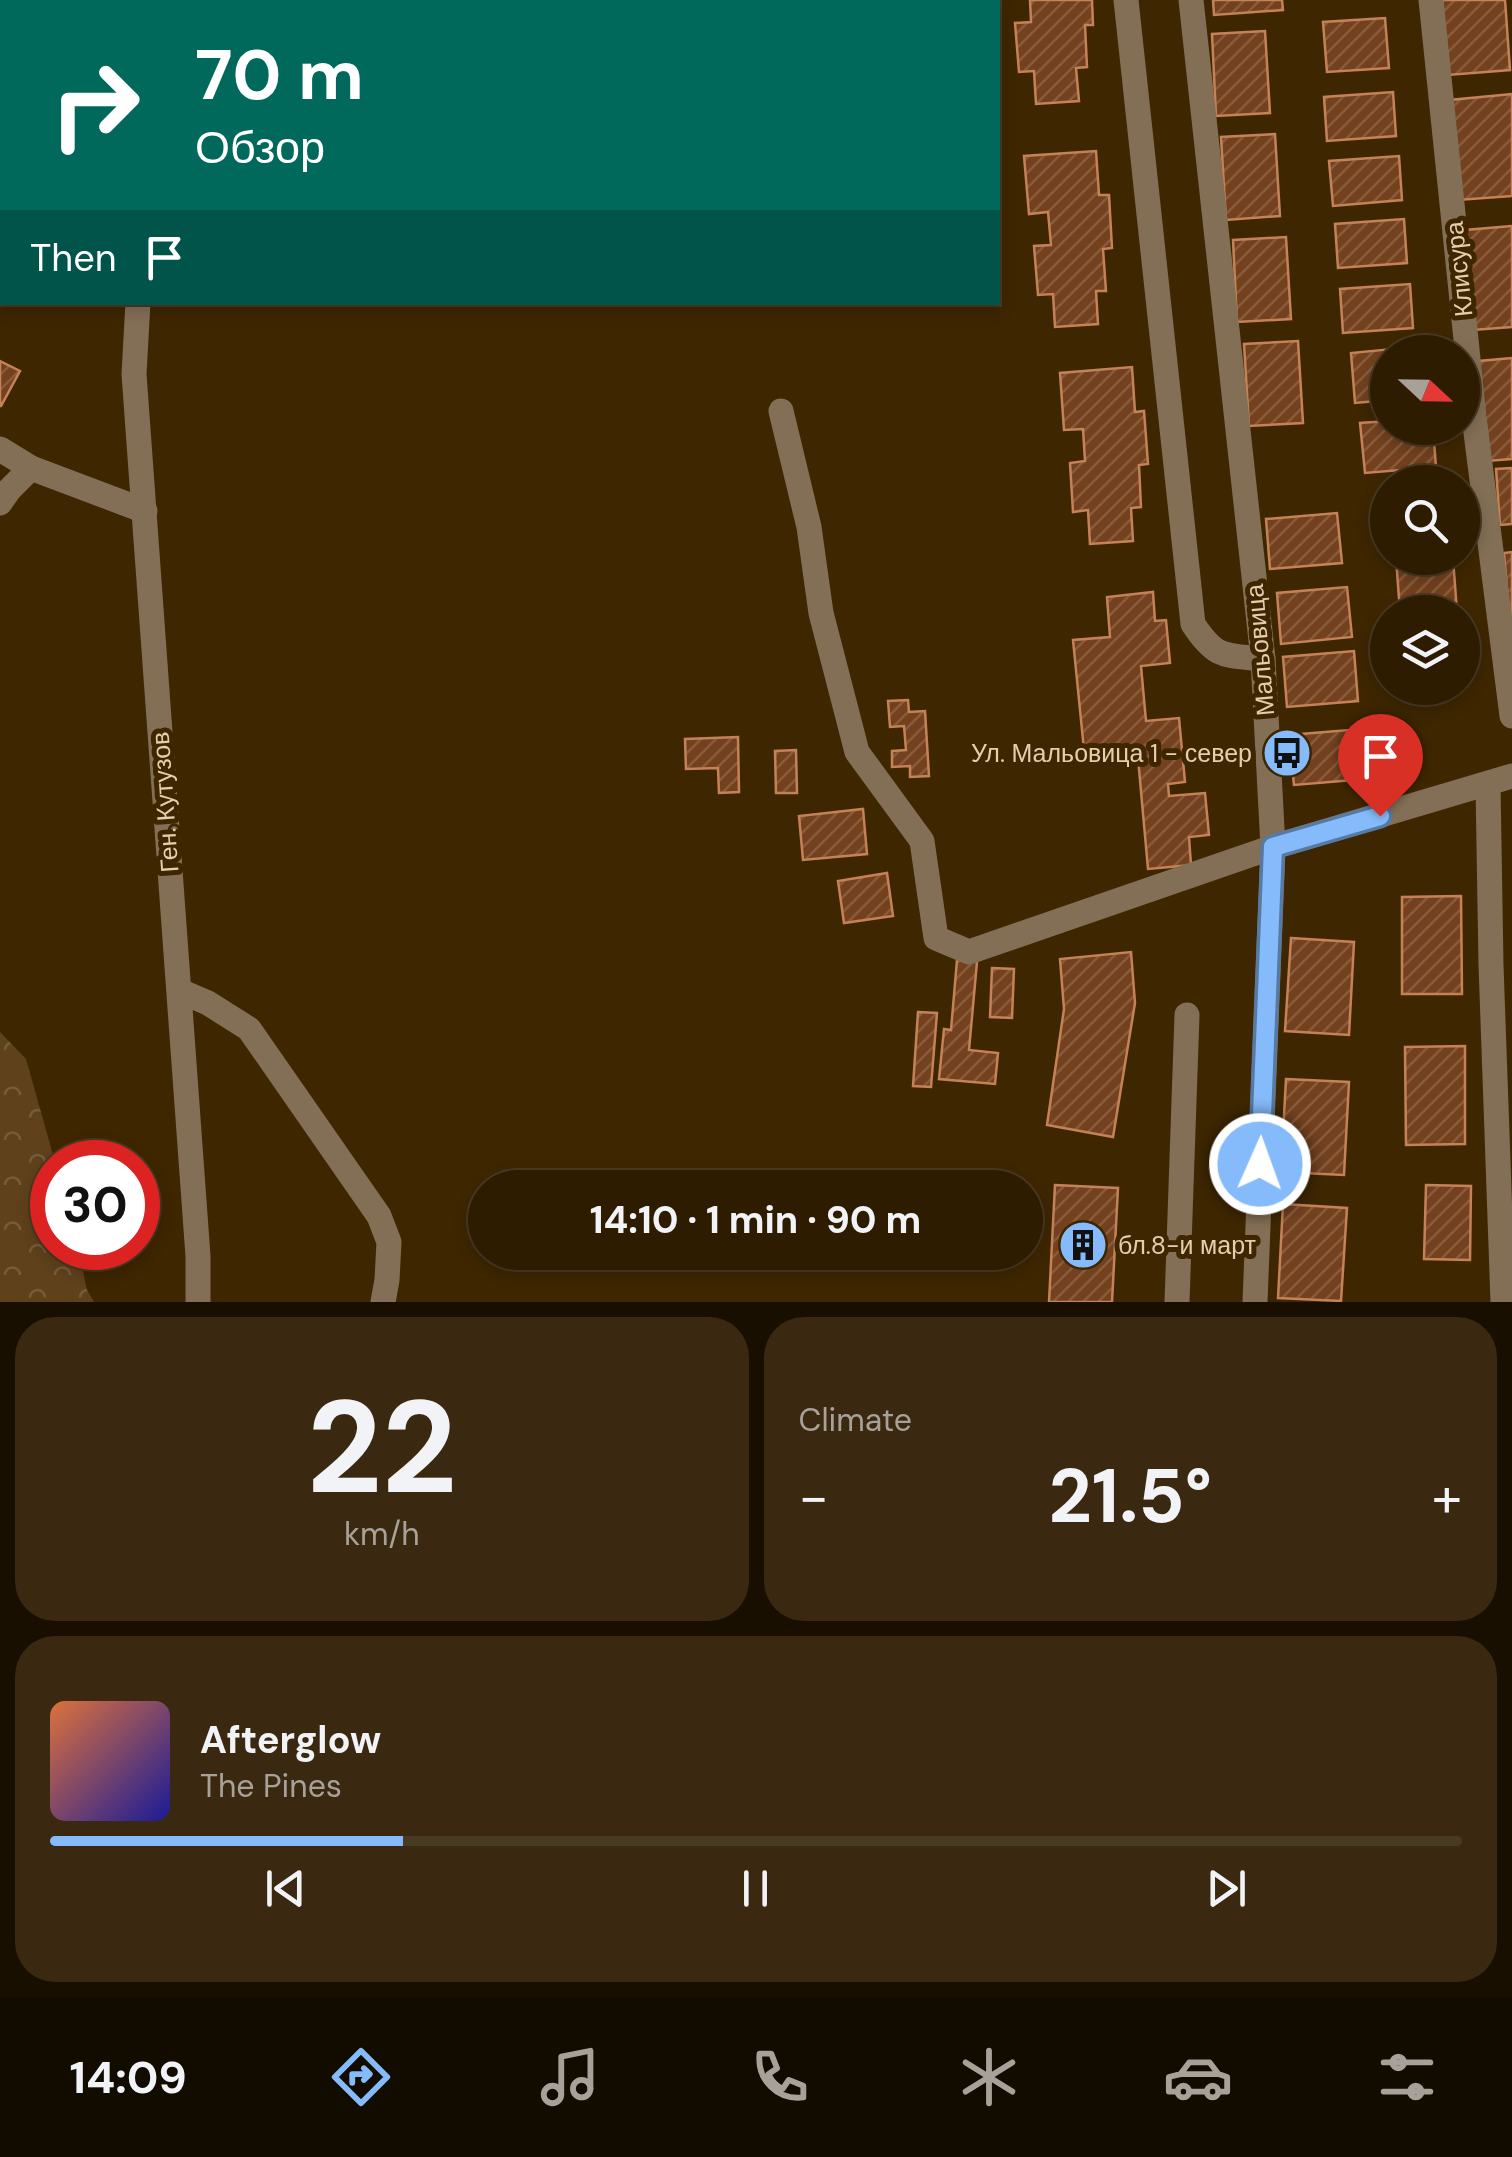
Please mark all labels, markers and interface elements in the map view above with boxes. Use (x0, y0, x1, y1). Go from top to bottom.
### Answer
text: 70 m (195, 30, 364, 121)
icon: right (30, 40, 160, 170)
text: Обзор (195, 118, 325, 177)
street label: Клисура (1438, 220, 1480, 318)
icon: arrive (137, 230, 192, 285)
text: Then (30, 233, 117, 283)
north arrow (1370, 335, 1480, 445)
map controls (1370, 335, 1480, 705)
button: search (1370, 465, 1480, 575)
street label: Мальовица (1238, 583, 1282, 717)
button: layers (1370, 595, 1480, 705)
pin (1338, 714, 1423, 817)
bus stop icon: Ул. Мальовица 1 - север (1261, 727, 1313, 779)
icon: arrive (1353, 729, 1408, 784)
street label: Ген. Кутузов (144, 731, 186, 873)
place label: Ул. Мальовица 1 - север (971, 737, 1252, 770)
position arrow (1208, 1112, 1312, 1216)
speed limit sign: 30 (30, 1140, 160, 1270)
text: 14:10 · 1 min · 90 m (590, 1195, 921, 1245)
building icon: бл.8-и март (1057, 1219, 1109, 1271)
place label: бл.8-и март (1118, 1229, 1257, 1262)
text: 22 (307, 1363, 457, 1532)
text: Climate (799, 1399, 912, 1441)
text: 21.5° (1049, 1448, 1212, 1545)
text: − (799, 1461, 829, 1533)
text: + (1432, 1461, 1462, 1533)
text: km/h (344, 1513, 420, 1555)
text: Afterglow (200, 1715, 381, 1765)
text: The Pines (200, 1765, 342, 1807)
icon: previous (258, 1861, 313, 1916)
icon: pause (728, 1861, 783, 1916)
icon: next (1199, 1861, 1254, 1916)
icon: directions (326, 2042, 396, 2112)
icon: music (535, 2042, 605, 2112)
icon: phone (745, 2042, 815, 2112)
icon: climate (954, 2042, 1024, 2112)
icon: car (1163, 2042, 1233, 2112)
icon: filters (1372, 2042, 1442, 2112)
text: 14:09 (70, 2048, 187, 2107)

